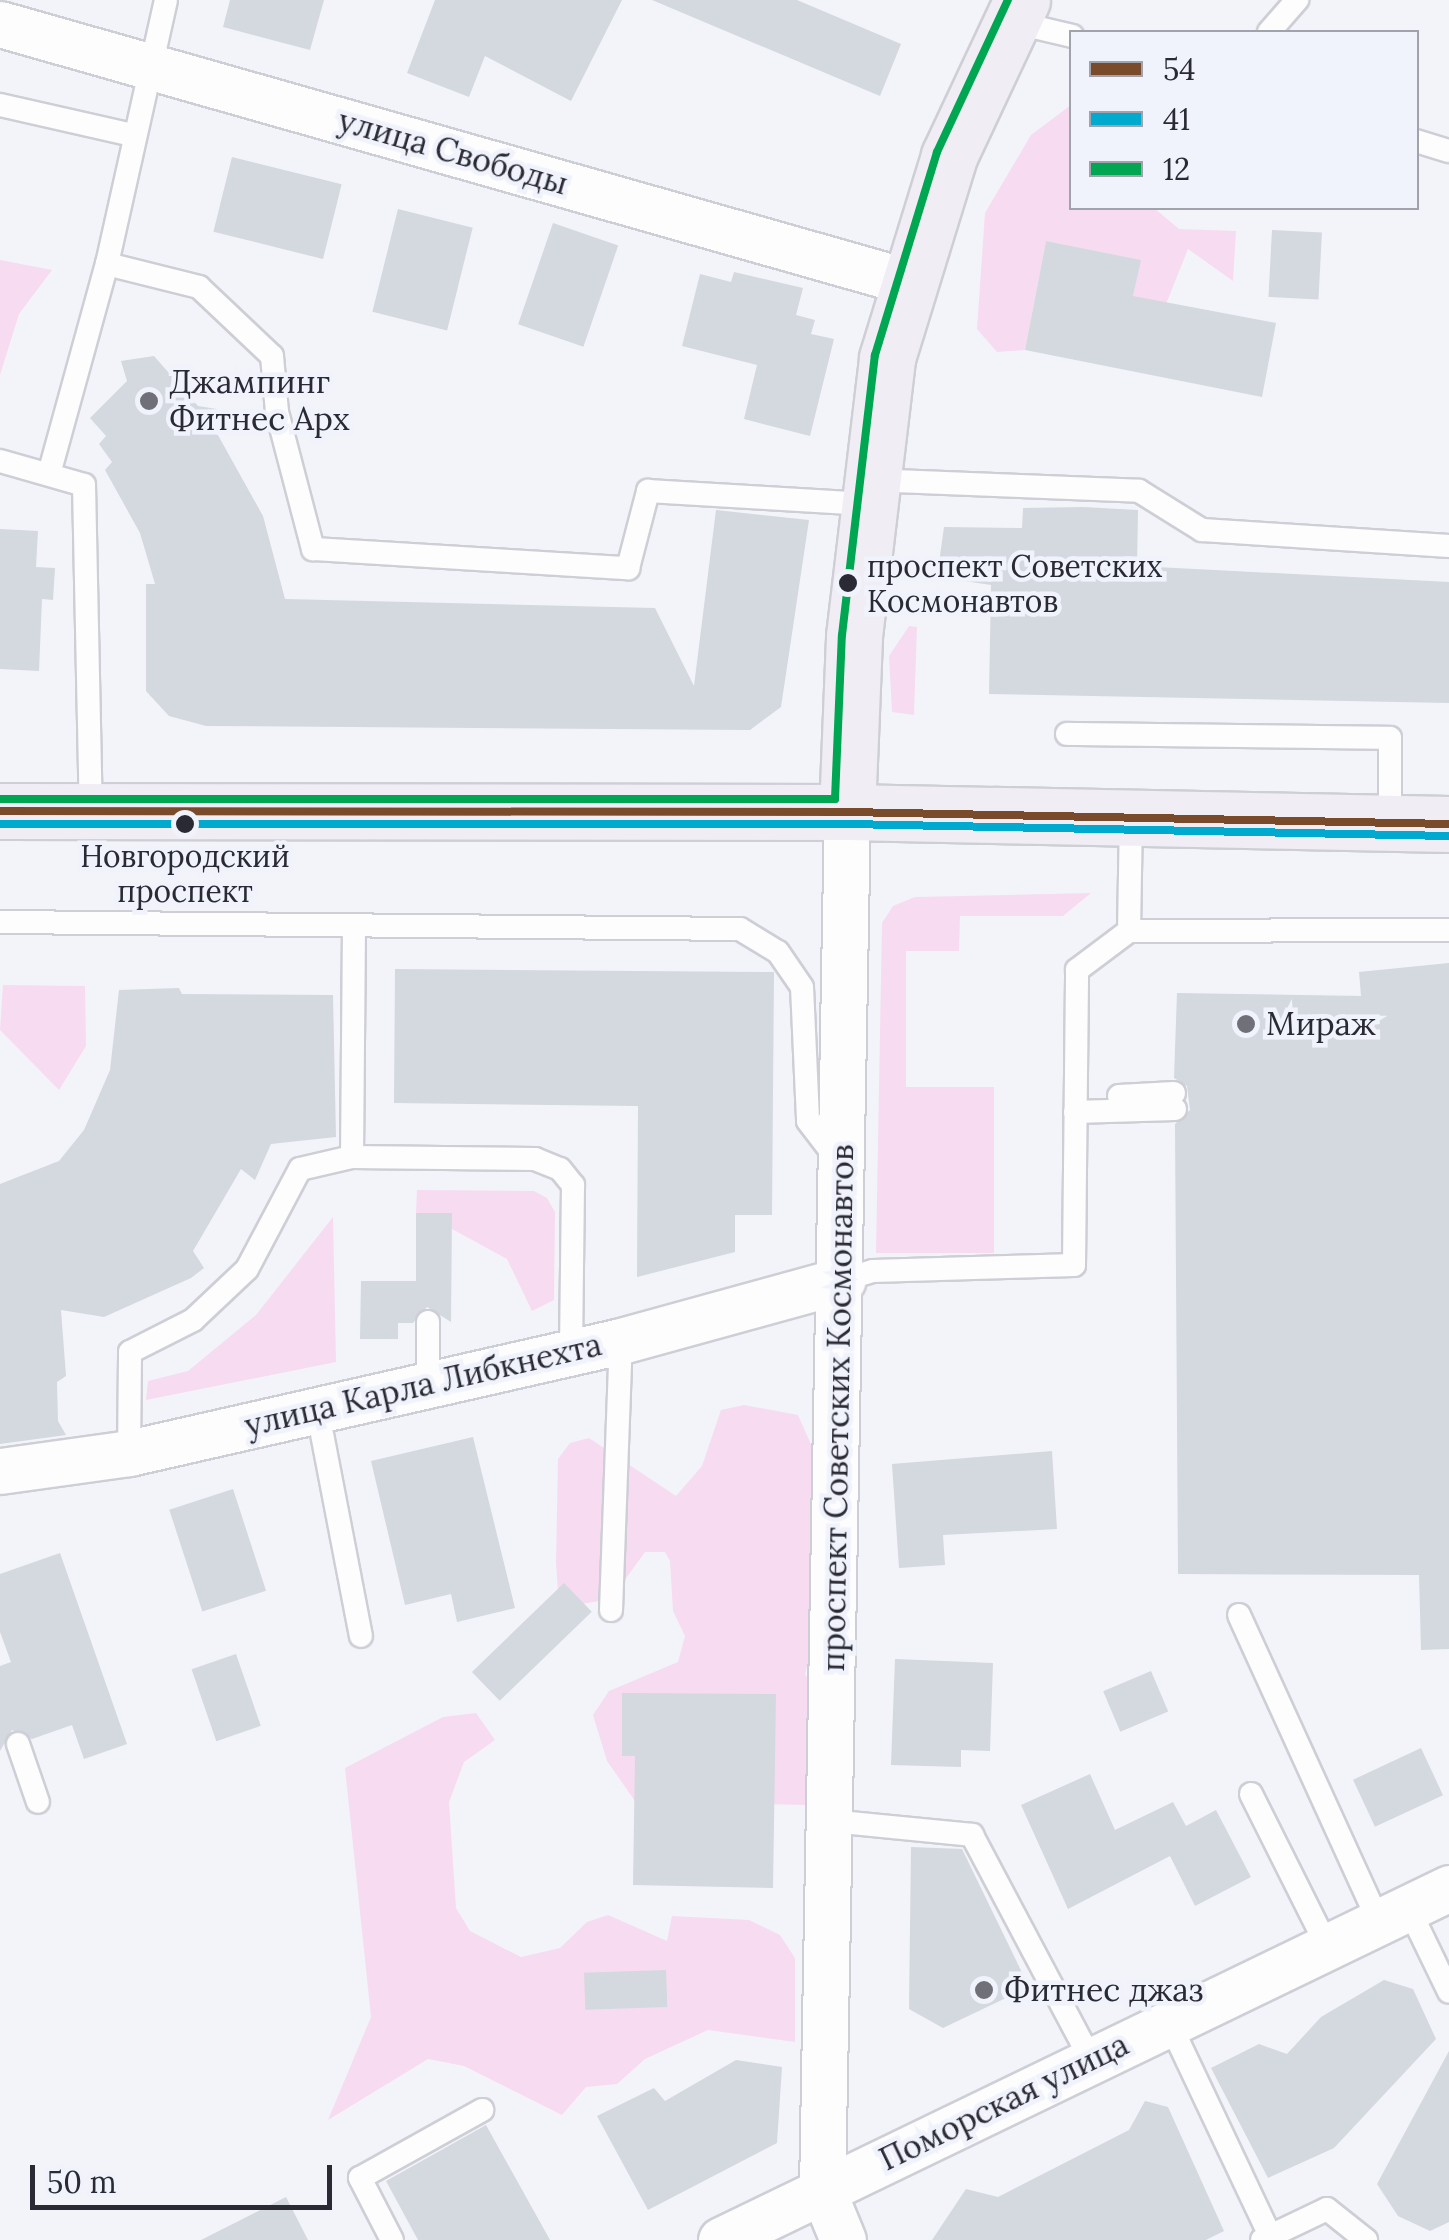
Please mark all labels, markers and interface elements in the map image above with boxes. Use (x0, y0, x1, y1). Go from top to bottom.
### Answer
legend (1069, 30, 1419, 210)
text: 54 (1163, 50, 1196, 88)
text: 41 (1163, 100, 1190, 138)
street label: улица Свободы (334, 101, 572, 203)
text: 12 (1163, 150, 1190, 188)
place label: Джампинг Фитнес Арх (169, 364, 350, 439)
marker: Джампинг Фитнес Арх (138, 390, 160, 412)
place label: проспект Советских Космонавтов (867, 548, 1162, 618)
marker: проспект Советских Космонавтов (838, 573, 858, 593)
marker: Новгородский проспект (175, 814, 195, 834)
place label: Новгородский проспект (80, 838, 290, 908)
place label: Мираж (1266, 1005, 1376, 1043)
marker: Мираж (1235, 1013, 1257, 1035)
street label: проспект Советских Космонавтов (814, 1144, 862, 1672)
street label: улица Карла Либкнехта (241, 1325, 605, 1445)
place label: Фитнес джаз (1004, 1971, 1204, 2009)
marker: Фитнес джаз (973, 1979, 995, 2001)
street label: Поморская улица (873, 2025, 1135, 2179)
scale bar (35, 2145, 338, 2207)
text: 50 m (47, 2163, 117, 2201)

